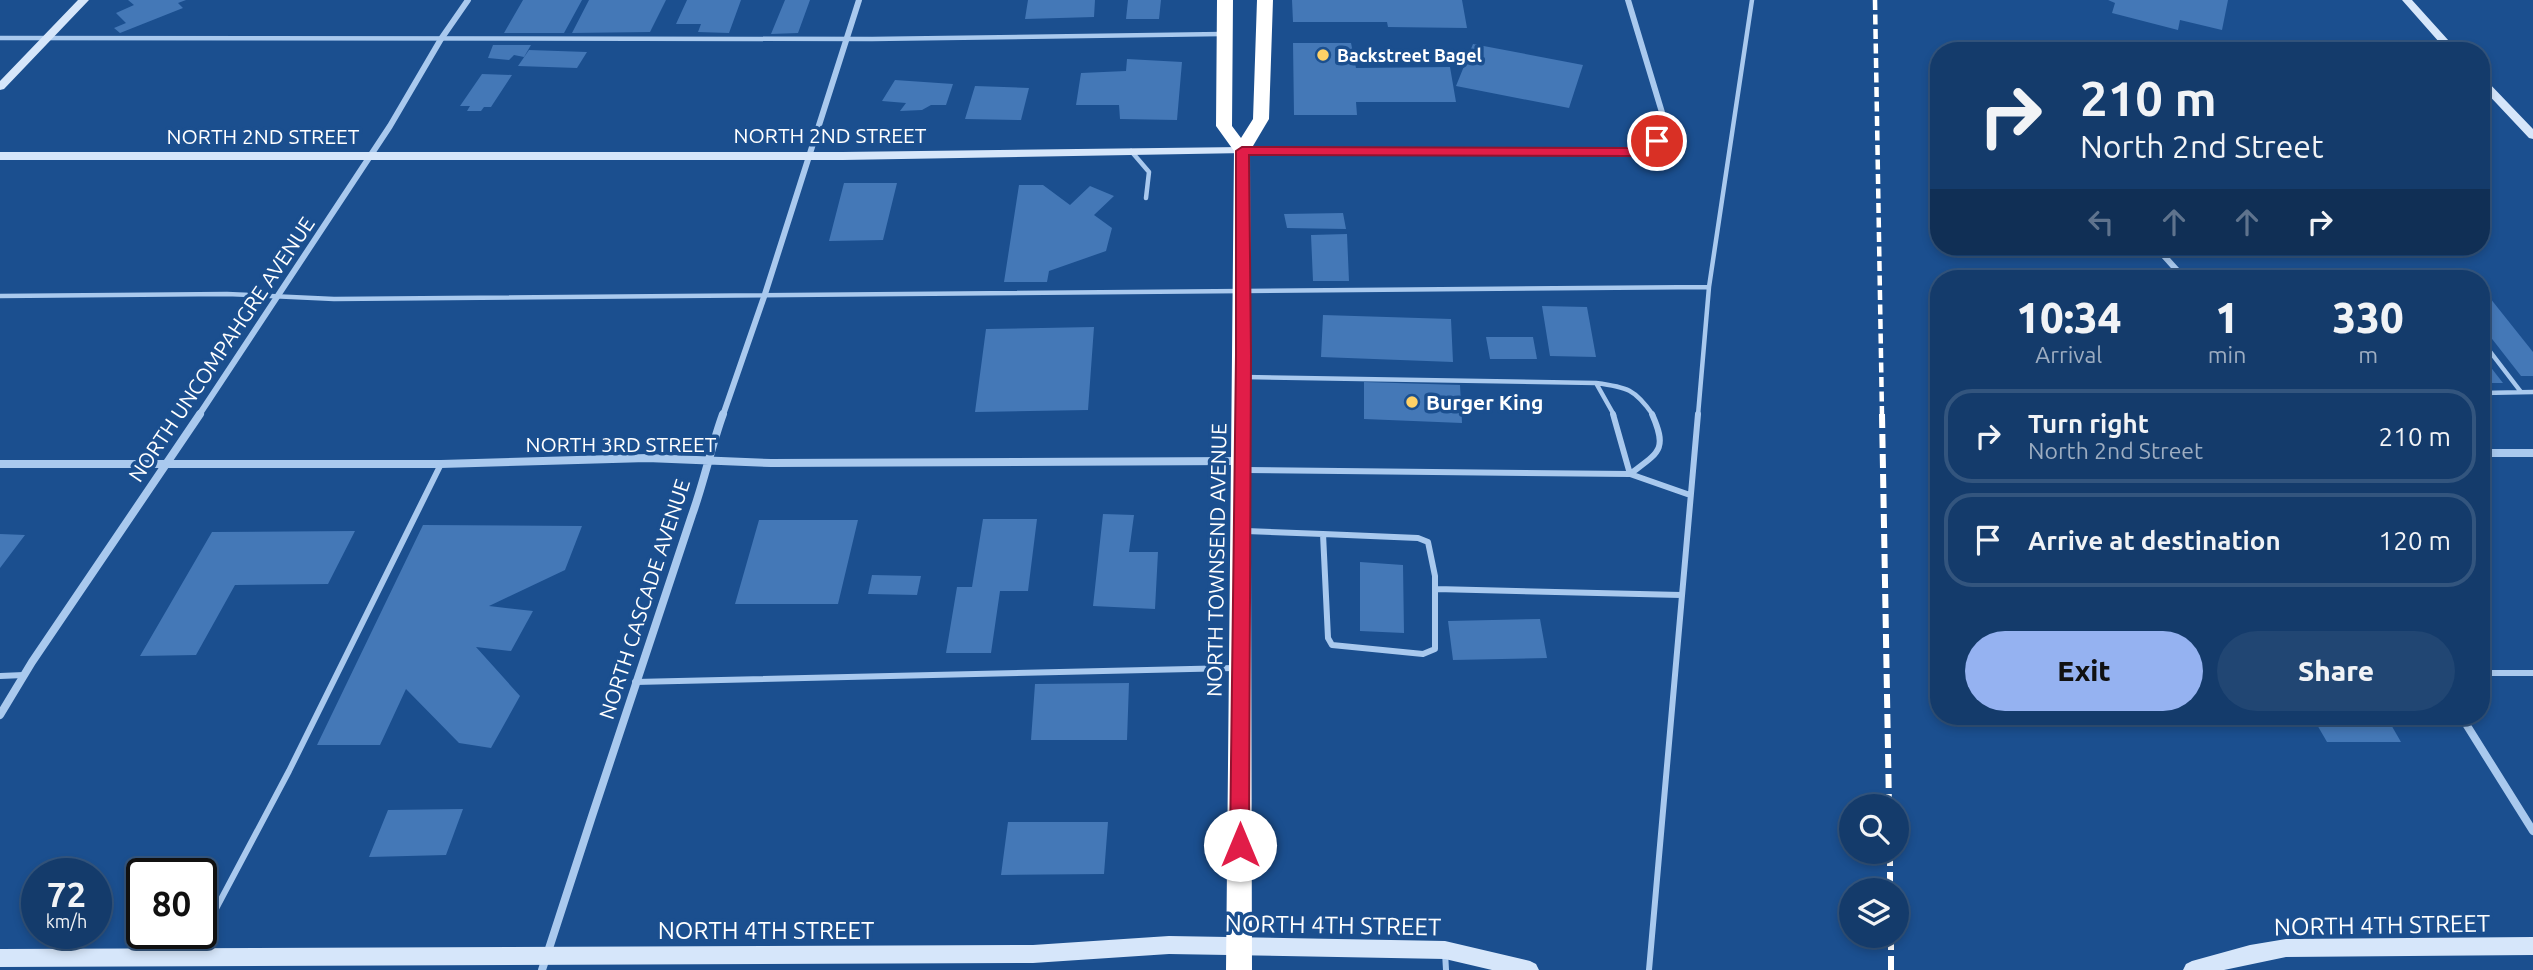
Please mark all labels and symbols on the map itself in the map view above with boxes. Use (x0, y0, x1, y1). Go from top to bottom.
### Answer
place label: Backstreet Bagel (1337, 45, 1483, 65)
marker: Backstreet Bagel (1315, 47, 1331, 63)
pin (1627, 111, 1687, 171)
street label: NORTH 2ND STREET (734, 123, 927, 147)
street label: NORTH 2ND STREET (167, 124, 360, 148)
street label: NORTH UNCOMPAHGRE AVENUE (123, 212, 319, 486)
place label: Burger King (1426, 390, 1543, 414)
marker: Burger King (1404, 394, 1420, 410)
street label: NORTH TOWNSEND AVENUE (1202, 423, 1230, 697)
street label: NORTH 3RD STREET (525, 432, 717, 456)
street label: NORTH CASCADE AVENUE (594, 476, 694, 722)
position arrow (1203, 808, 1277, 882)
speed limit sign: 80 (126, 858, 217, 949)
street label: NORTH 4TH STREET (1225, 910, 1441, 940)
street label: NORTH 4TH STREET (2274, 910, 2490, 940)
street label: NORTH 4TH STREET (658, 917, 874, 944)

